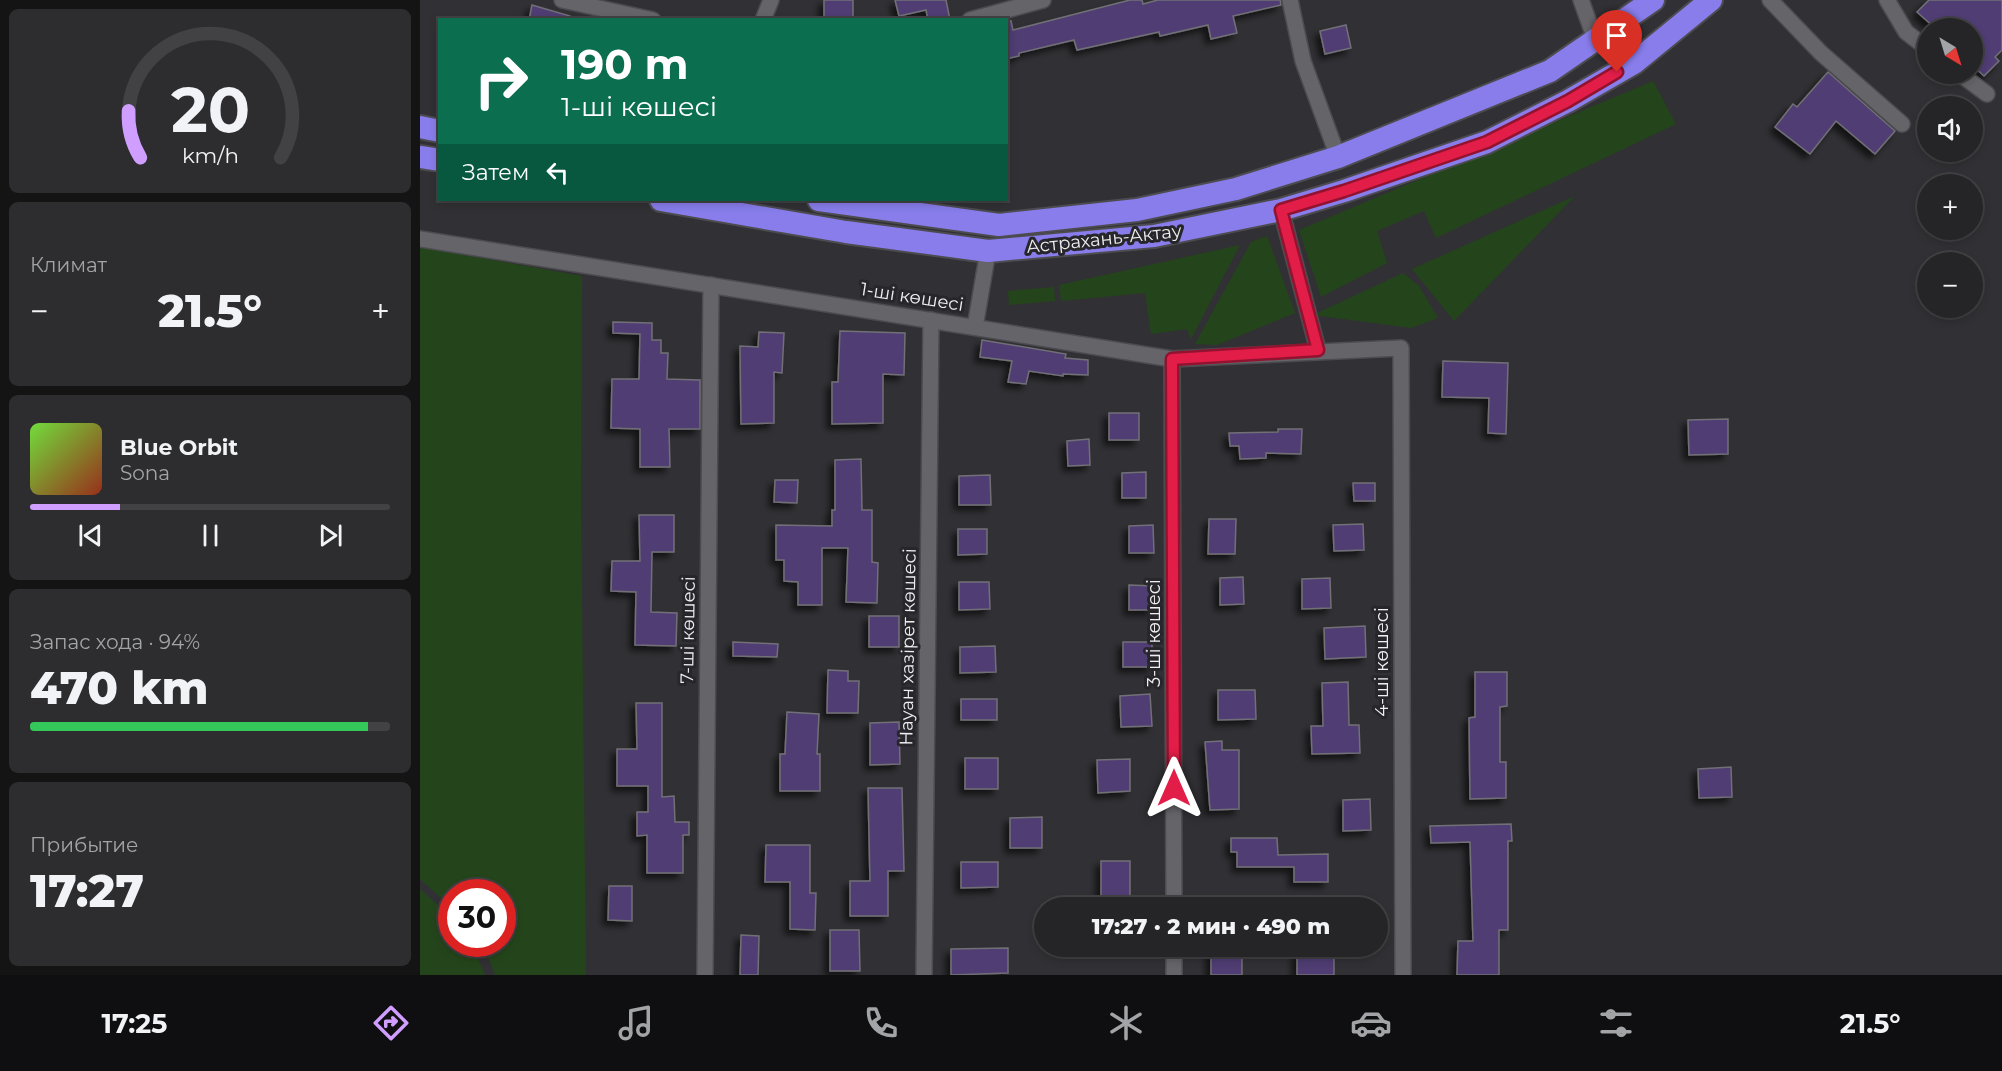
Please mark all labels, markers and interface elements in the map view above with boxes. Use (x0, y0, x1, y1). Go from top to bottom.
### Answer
pin (1591, 10, 1642, 72)
north arrow (1917, 18, 1983, 84)
map controls (1917, 18, 1983, 318)
icon: arrive (1600, 19, 1633, 52)
text: 190 m (561, 38, 689, 90)
icon: right (462, 42, 540, 120)
text: 20 (170, 72, 250, 148)
text: 1-шi көшесі (561, 90, 717, 123)
button: sound (1917, 96, 1983, 162)
text: km/h (181, 142, 239, 168)
icon: left (541, 156, 574, 189)
text: Затем (462, 159, 529, 186)
button: + (1917, 174, 1983, 240)
street label: Астрахань-Актау (1025, 220, 1183, 258)
button: − (1917, 252, 1983, 318)
text: Климат (30, 253, 107, 277)
street label: 1-шi көшесі (859, 278, 965, 316)
text: 21.5° (158, 283, 262, 338)
text: − (30, 291, 49, 331)
text: + (371, 291, 390, 331)
text: Blue Orbit (120, 434, 238, 461)
text: Sona (120, 461, 170, 485)
icon: previous (74, 519, 107, 552)
icon: pause (194, 519, 227, 552)
icon: next (314, 519, 347, 552)
street label: Науан хазірет көшесі (895, 548, 921, 746)
street label: 7-шi көшесі (676, 576, 700, 684)
street label: 3-шi көшесі (1143, 579, 1165, 687)
street label: 4-шi көшесі (1371, 607, 1393, 717)
text: Запас хода · 94% (30, 630, 200, 654)
text: 470 km (30, 660, 209, 715)
position arrow (1142, 756, 1206, 820)
text: Прибытие (30, 833, 138, 857)
text: 17:27 (30, 863, 144, 918)
speed limit sign: 30 (438, 879, 516, 957)
text: 17:27 · 2 мин · 490 m (1092, 913, 1330, 940)
icon: directions (370, 1002, 412, 1044)
icon: music (615, 1002, 657, 1044)
icon: phone (860, 1002, 902, 1044)
icon: climate (1105, 1002, 1147, 1044)
icon: car (1350, 1002, 1392, 1044)
icon: filters (1595, 1002, 1637, 1044)
text: 17:25 (101, 1007, 167, 1040)
text: 21.5° (1840, 1007, 1901, 1040)

